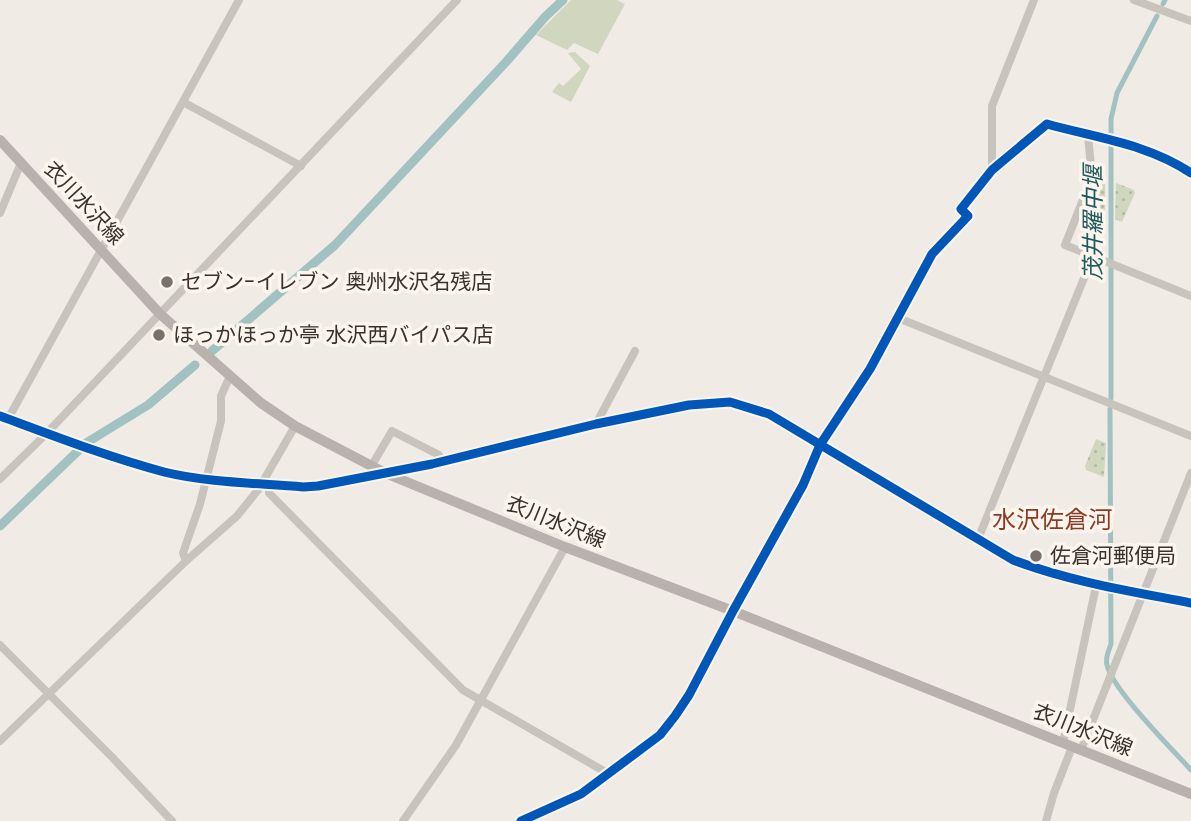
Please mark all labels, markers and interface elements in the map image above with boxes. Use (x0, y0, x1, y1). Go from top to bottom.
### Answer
street label: 衣川水沢線 (38, 154, 131, 251)
water label: 茂井羅中堰 (1077, 162, 1109, 281)
place label: セブン-イレブン 奥州水沢名残店 (181, 267, 492, 296)
marker: セブン-イレブン 奥州水沢名残店 (159, 274, 175, 290)
place label: ほっかほっか亭 水沢西バイパス店 (173, 320, 493, 349)
marker: ほっかほっか亭 水沢西バイパス店 (151, 327, 167, 343)
street label: 衣川水沢線 (502, 488, 610, 555)
district label: 水沢佐倉河 (992, 503, 1112, 536)
place label: 佐倉河郵便局 (1050, 541, 1176, 570)
marker: 佐倉河郵便局 (1028, 548, 1044, 564)
street label: 衣川水沢線 (1029, 696, 1137, 763)

